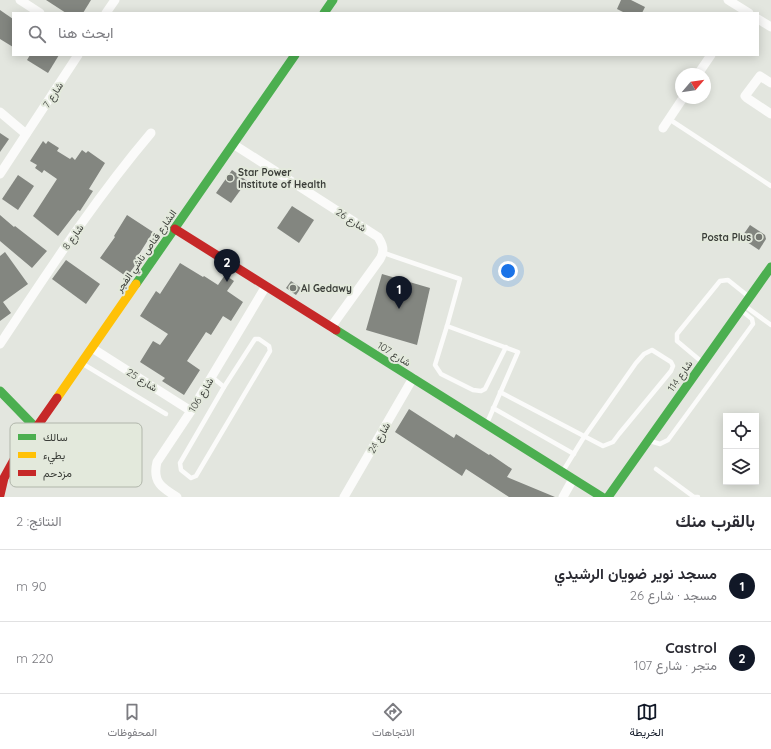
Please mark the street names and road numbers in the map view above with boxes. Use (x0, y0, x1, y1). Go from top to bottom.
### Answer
street label: شارع 7 (40, 80, 66, 110)
street label: شارع 26 (333, 205, 369, 235)
street label: الشارع قناص ناشي الفجر (112, 207, 181, 297)
street label: شارع 8 (60, 222, 86, 252)
street label: شارع 107 (375, 339, 413, 369)
street label: شارع 114 (665, 358, 696, 394)
street label: شارع 25 (124, 366, 160, 395)
street label: شارع 106 (186, 375, 216, 415)
street label: شارع 24 (365, 420, 393, 456)

